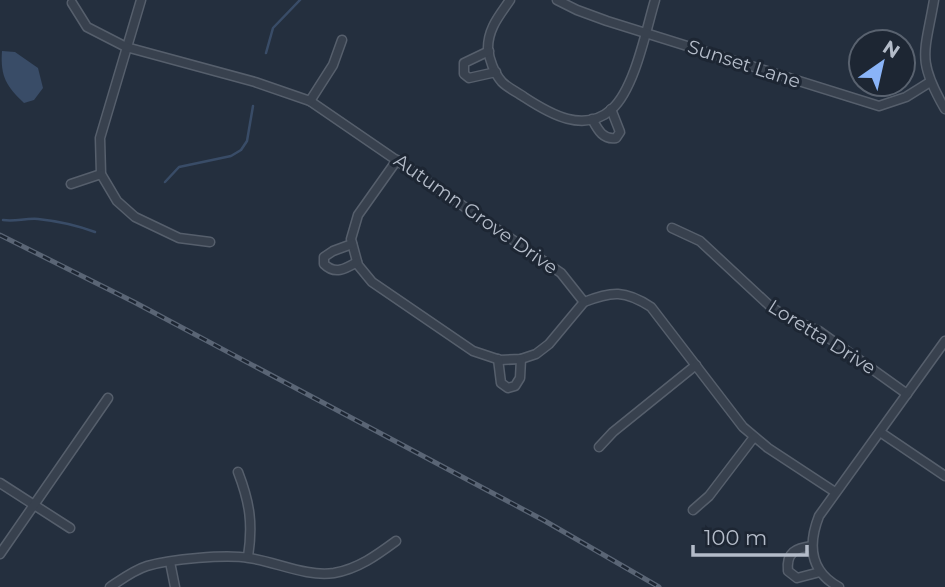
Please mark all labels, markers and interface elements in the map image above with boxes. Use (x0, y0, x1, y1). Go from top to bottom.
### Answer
north arrow (847, 28, 917, 98)
street label: Sunset Lane (685, 35, 803, 93)
text: N (878, 35, 904, 63)
street label: Autumn Grove Drive (390, 149, 562, 279)
street label: Loretta Drive (764, 295, 880, 379)
scale bar (693, 514, 807, 558)
text: 100 m (704, 525, 767, 550)

